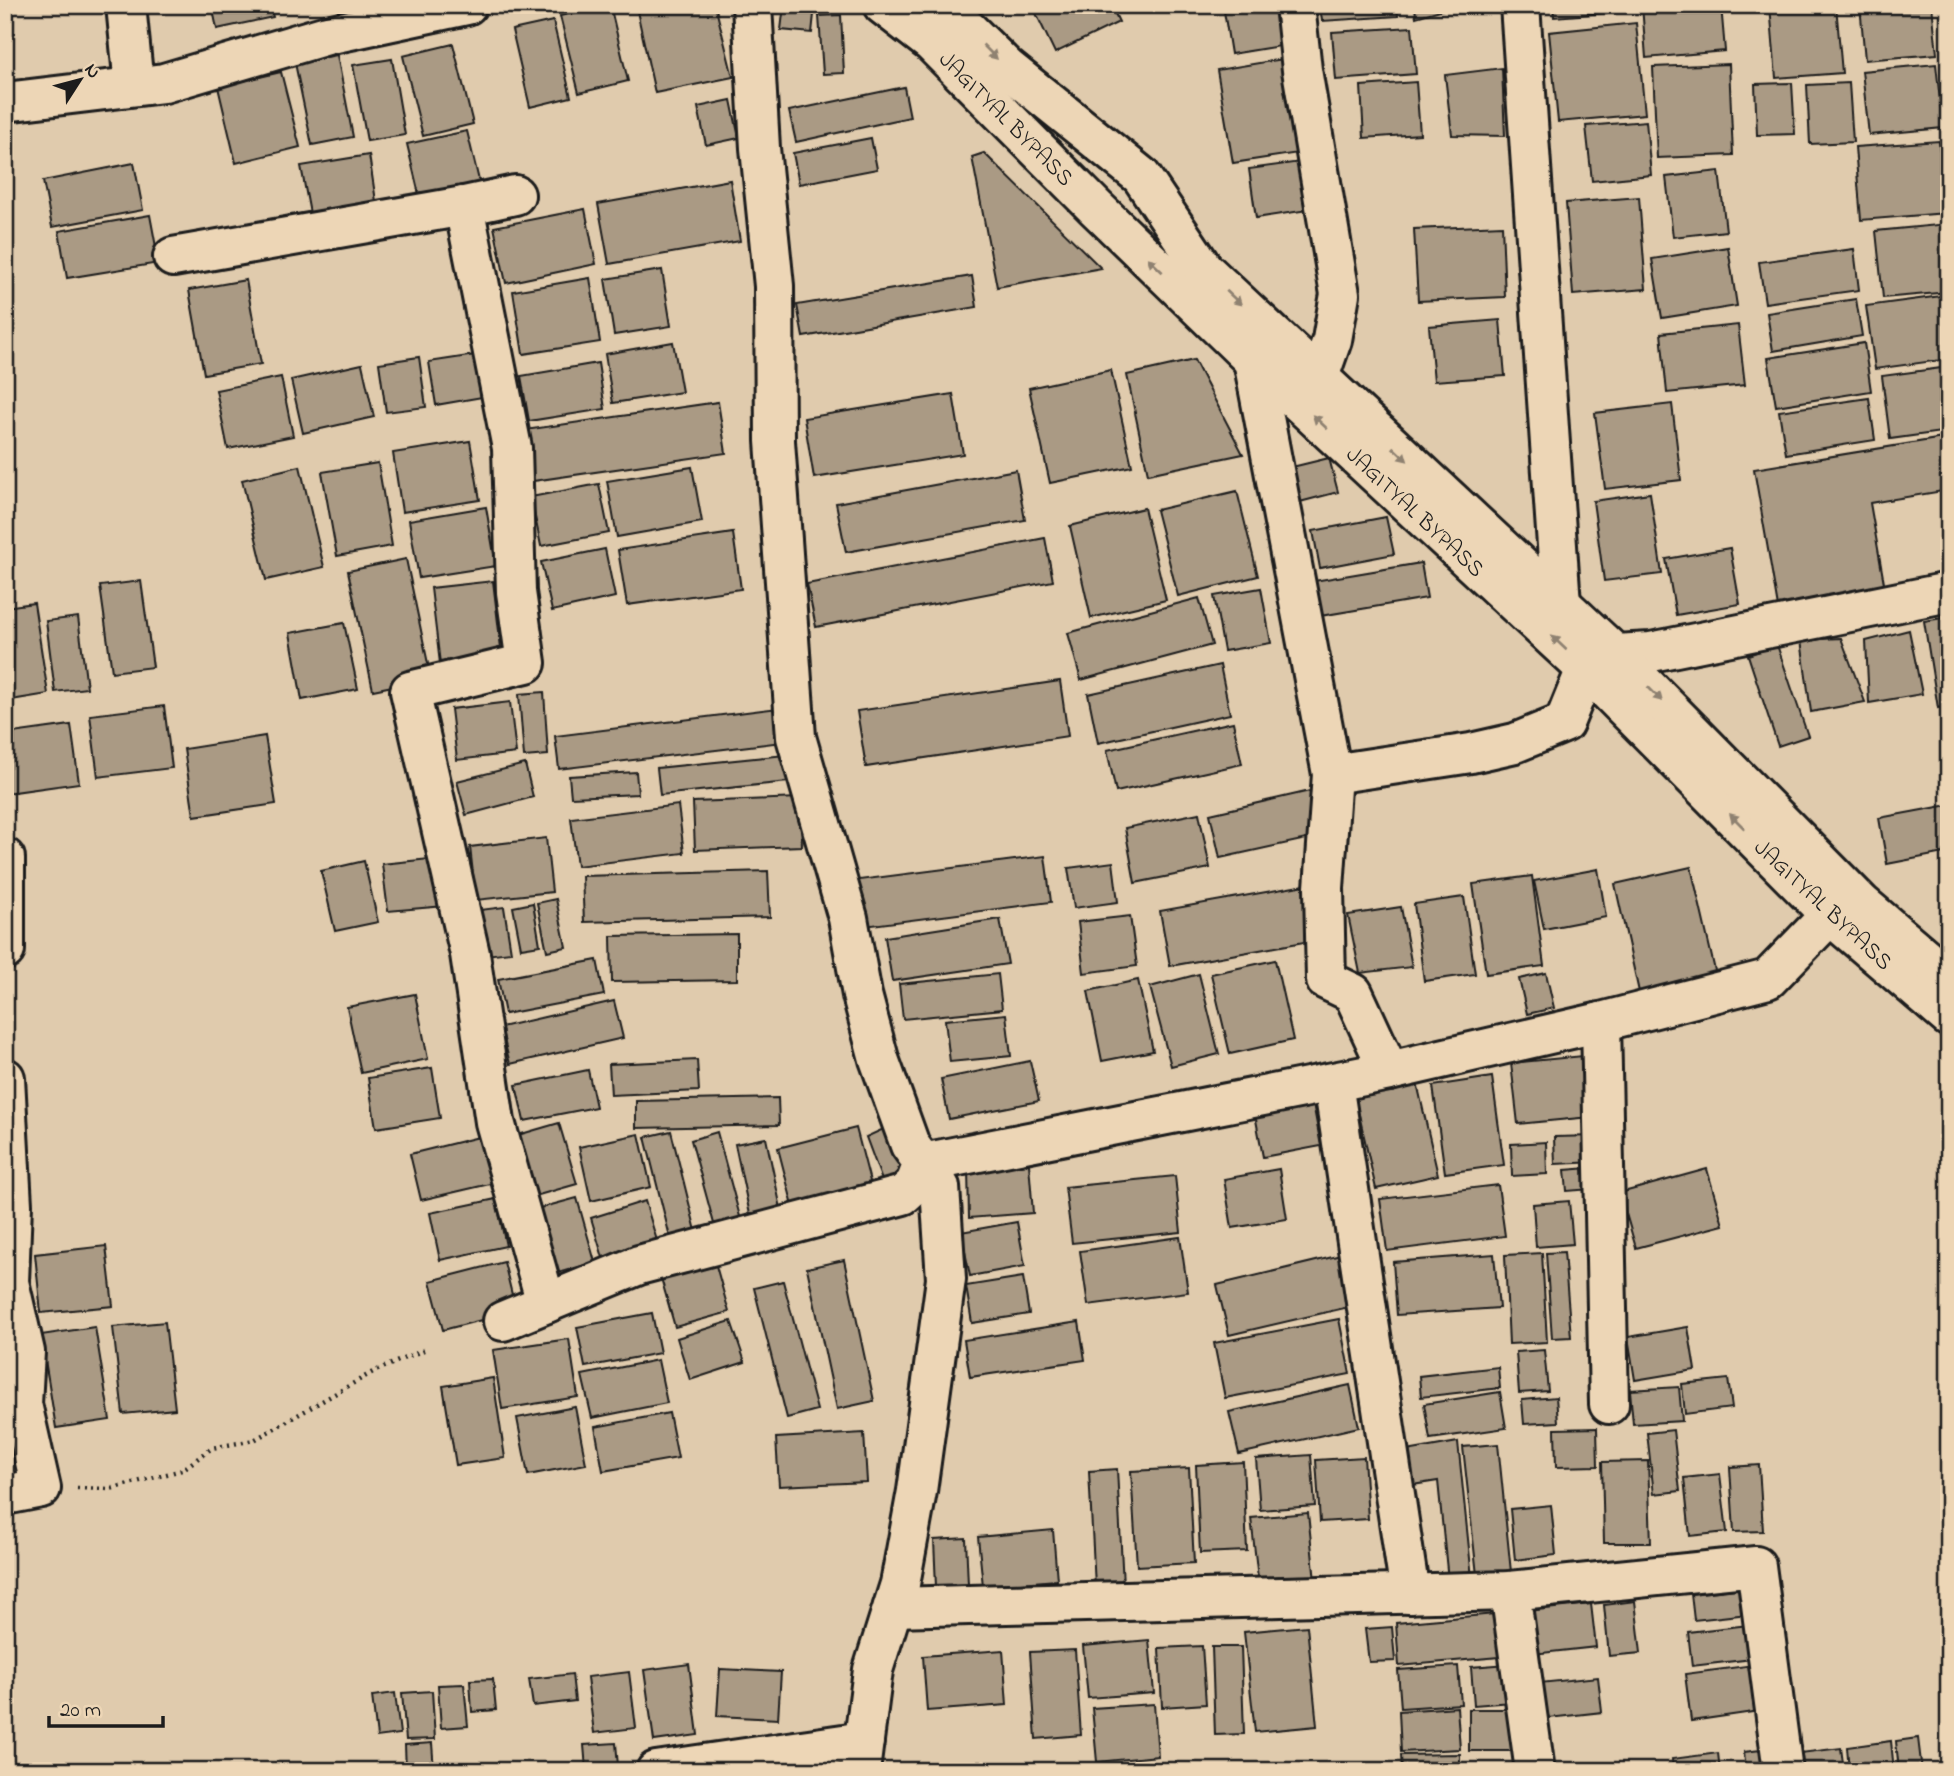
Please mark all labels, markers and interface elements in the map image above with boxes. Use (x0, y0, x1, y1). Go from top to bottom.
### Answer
one-way arrow (982, 43, 999, 60)
street label: JAGITYAL BYPASS (930, 45, 1080, 195)
north arrow (46, 46, 116, 116)
text: N (77, 58, 107, 85)
one-way arrow (1147, 258, 1164, 274)
one-way arrow (1225, 290, 1242, 306)
one-way arrow (1312, 414, 1329, 430)
street label: JAGITYAL BYPASS (1338, 440, 1491, 586)
one-way arrow (1391, 445, 1408, 461)
one-way arrow (1550, 635, 1568, 651)
one-way arrow (1646, 685, 1662, 702)
one-way arrow (1729, 813, 1745, 829)
street label: JAGITYAL BYPASS (1746, 833, 1899, 979)
scale bar (49, 1685, 163, 1729)
text: 20 m (60, 1696, 101, 1726)

